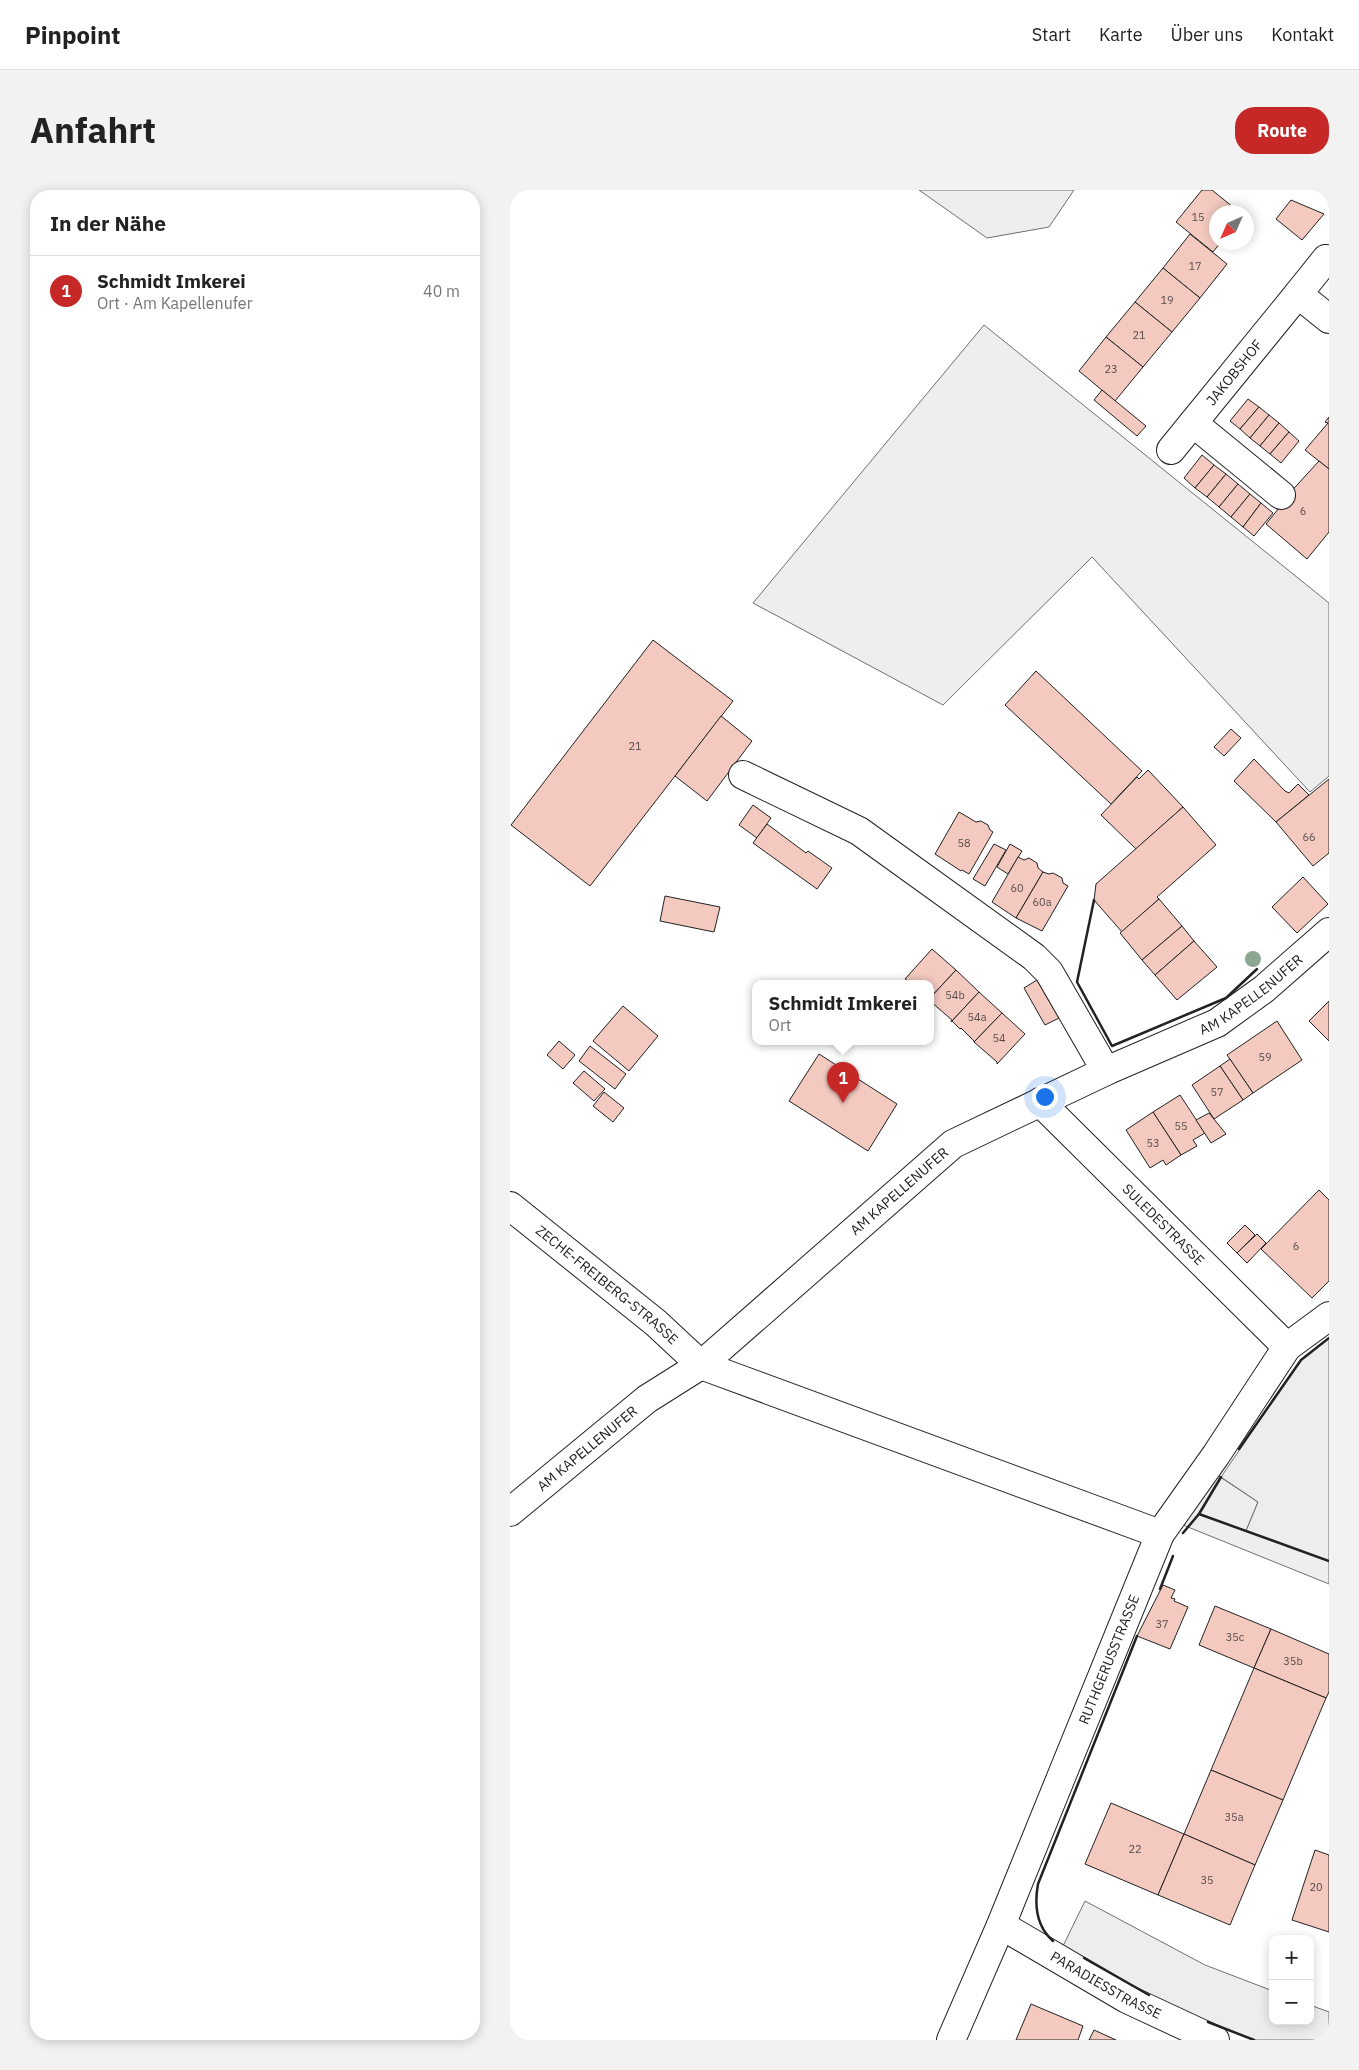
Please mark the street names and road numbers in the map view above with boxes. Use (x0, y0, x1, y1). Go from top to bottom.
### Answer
street label: JAKOBSHOF (1202, 336, 1266, 409)
street label: AM KAPELLENUFER (1197, 950, 1306, 1039)
street label: AM KAPELLENUFER (846, 1143, 952, 1239)
street label: SULEDESTRASSE (1119, 1180, 1208, 1269)
street label: ZECHE-FREIBERG-STRASSE (532, 1221, 682, 1348)
street label: AM KAPELLENUFER (533, 1402, 641, 1495)
street label: RUTHGERUSSTRASSE (1075, 1592, 1143, 1727)
street label: PARADIESSTRASSE (1047, 1947, 1164, 2023)

